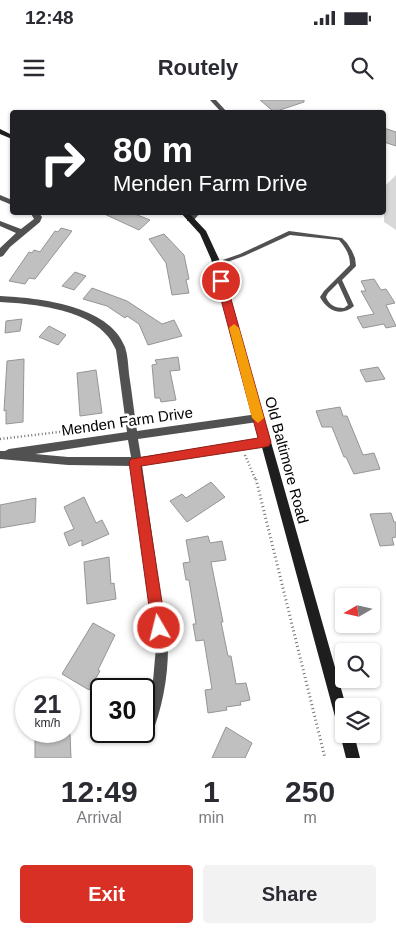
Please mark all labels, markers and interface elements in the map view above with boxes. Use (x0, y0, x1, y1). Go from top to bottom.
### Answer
text: 12:48 (25, 7, 74, 28)
icon: menu (20, 54, 48, 82)
icon: search (348, 54, 376, 82)
text: Routely (158, 55, 238, 80)
icon: right (30, 130, 95, 195)
text: 80 m (113, 130, 193, 169)
text: Menden Farm Drive (113, 171, 307, 196)
pin (200, 260, 242, 302)
icon: arrive (207, 267, 235, 295)
street label: Old Baltimore Road (262, 395, 312, 525)
street label: Menden Farm Drive (60, 403, 194, 439)
north arrow (335, 588, 380, 632)
map controls (335, 588, 380, 743)
position arrow (132, 601, 184, 653)
button: search (335, 643, 380, 688)
speed limit sign: 30 (90, 678, 155, 743)
text: 21 (34, 690, 61, 718)
button: layers (335, 698, 380, 743)
text: km/h (34, 716, 61, 730)
text: 12:49 (61, 775, 138, 808)
text: 1 (203, 775, 220, 808)
text: 250 (285, 775, 335, 808)
text: Arrival (77, 809, 122, 826)
text: min (198, 809, 224, 826)
text: m (303, 809, 317, 826)
button: Exit (20, 865, 193, 923)
button: Share (203, 865, 376, 923)

